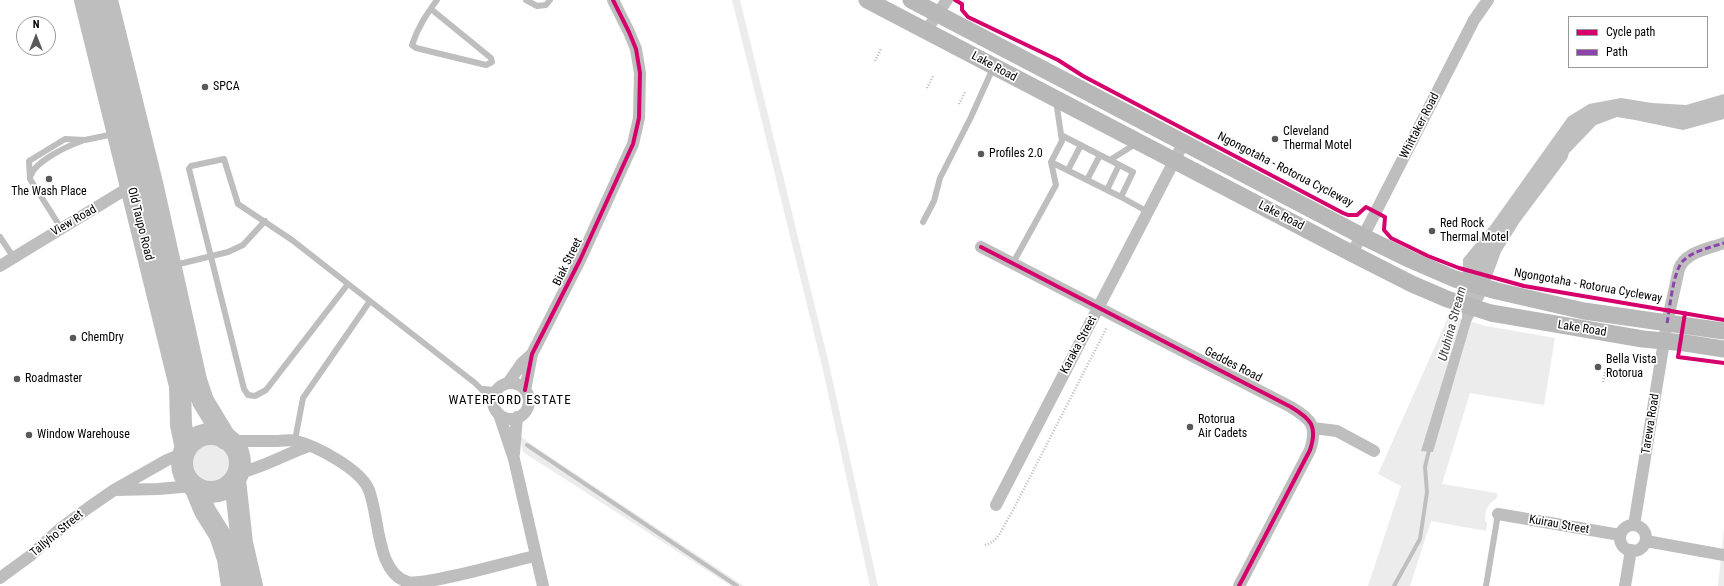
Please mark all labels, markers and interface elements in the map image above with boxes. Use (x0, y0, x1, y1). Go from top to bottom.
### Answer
north arrow (16, 16, 56, 56)
legend (1568, 16, 1708, 68)
text: N (33, 18, 39, 31)
text: Cycle path (1606, 25, 1655, 39)
text: Path (1606, 45, 1628, 59)
street label: Lake Road (969, 49, 1019, 85)
place label: SPCA (213, 80, 240, 94)
marker: SPCA (200, 82, 210, 92)
street label: Whittaker Road (1397, 91, 1443, 161)
place label: Cleveland Thermal Motel (1283, 125, 1352, 153)
street label: Ngongotaha - Rotorua Cycleway (1215, 129, 1355, 211)
marker: Cleveland Thermal Motel (1270, 134, 1280, 144)
place label: Profiles 2.0 (989, 147, 1043, 161)
marker: Profiles 2.0 (976, 149, 986, 159)
marker: The Wash Place (44, 174, 54, 184)
place label: The Wash Place (11, 185, 87, 199)
street label: Old Taupo Road (124, 186, 156, 262)
street label: Lake Road (1256, 198, 1306, 234)
street label: View Road (49, 202, 99, 240)
place label: Red Rock Thermal Motel (1440, 217, 1509, 245)
marker: Red Rock Thermal Motel (1427, 226, 1437, 236)
street label: Biak Street (550, 236, 586, 288)
street label: Ngongotaha - Rotorua Cycleway (1513, 266, 1663, 306)
water label: Utuhina Stream (1436, 285, 1470, 363)
street label: Karaka Street (1058, 314, 1100, 376)
street label: Lake Road (1557, 318, 1607, 340)
place label: ChemDry (81, 331, 124, 345)
marker: ChemDry (68, 333, 78, 343)
street label: Geddes Road (1202, 344, 1264, 386)
place label: Bella Vista Rotorua (1606, 353, 1656, 381)
marker: Bella Vista Rotorua (1593, 362, 1603, 372)
place label: Roadmaster (25, 372, 82, 386)
marker: Roadmaster (12, 374, 22, 384)
district label: WATERFORD ESTATE (448, 393, 572, 409)
street label: Tarewa Road (1639, 393, 1663, 455)
place label: Rotorua Air Cadets (1198, 413, 1247, 441)
marker: Rotorua Air Cadets (1185, 422, 1195, 432)
place label: Window Warehouse (37, 428, 130, 442)
marker: Window Warehouse (24, 430, 34, 440)
street label: Tallyho Street (28, 508, 86, 560)
street label: Kuirau Street (1528, 513, 1590, 537)

